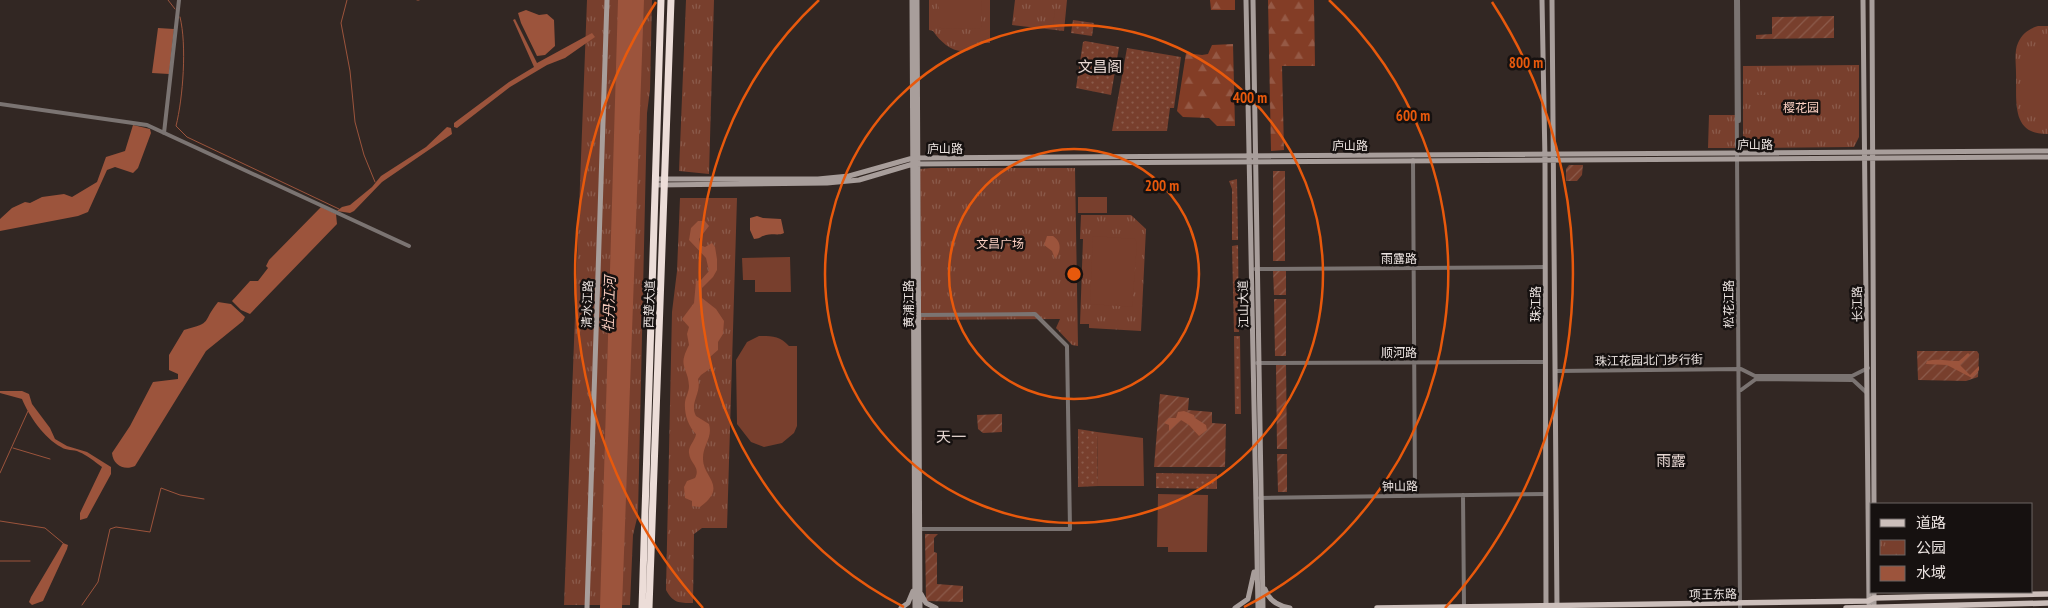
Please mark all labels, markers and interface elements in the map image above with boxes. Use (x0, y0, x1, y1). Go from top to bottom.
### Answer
text: 800 m (1509, 53, 1543, 72)
district label: 文昌阁 (1077, 57, 1123, 76)
text: 400 m (1233, 88, 1267, 107)
park label: 樱花园 (1783, 100, 1819, 115)
text: 600 m (1396, 106, 1430, 125)
street label: 庐山路 (1737, 137, 1773, 152)
street label: 庐山路 (1332, 138, 1368, 153)
street label: 庐山路 (927, 141, 963, 156)
text: 200 m (1145, 176, 1179, 195)
park label: 文昌广场 (976, 236, 1024, 251)
street label: 雨露路 (1381, 251, 1417, 266)
centre of rings (1065, 265, 1083, 283)
water label: 牡丹江河 (599, 273, 619, 332)
street label: 清水江路 (579, 280, 595, 328)
street label: 西楚大道 (641, 280, 657, 328)
street label: 黄浦江路 (901, 280, 916, 328)
street label: 江山大道 (1235, 280, 1251, 328)
street label: 松花江路 (1721, 280, 1736, 328)
street label: 珠江路 (1528, 286, 1543, 322)
street label: 长江路 (1849, 286, 1865, 322)
street label: 顺河路 (1381, 345, 1417, 360)
street label: 珠江花园北门步行街 (1595, 352, 1703, 368)
district label: 天一 (936, 427, 966, 446)
district label: 雨露 (1656, 451, 1686, 470)
street label: 钟山路 (1382, 478, 1418, 494)
legend (1870, 503, 2033, 593)
text: 道路 (1916, 513, 1946, 532)
text: 公园 (1916, 538, 1946, 557)
text: 水域 (1916, 563, 1946, 582)
street label: 项王东路 (1689, 586, 1737, 602)

